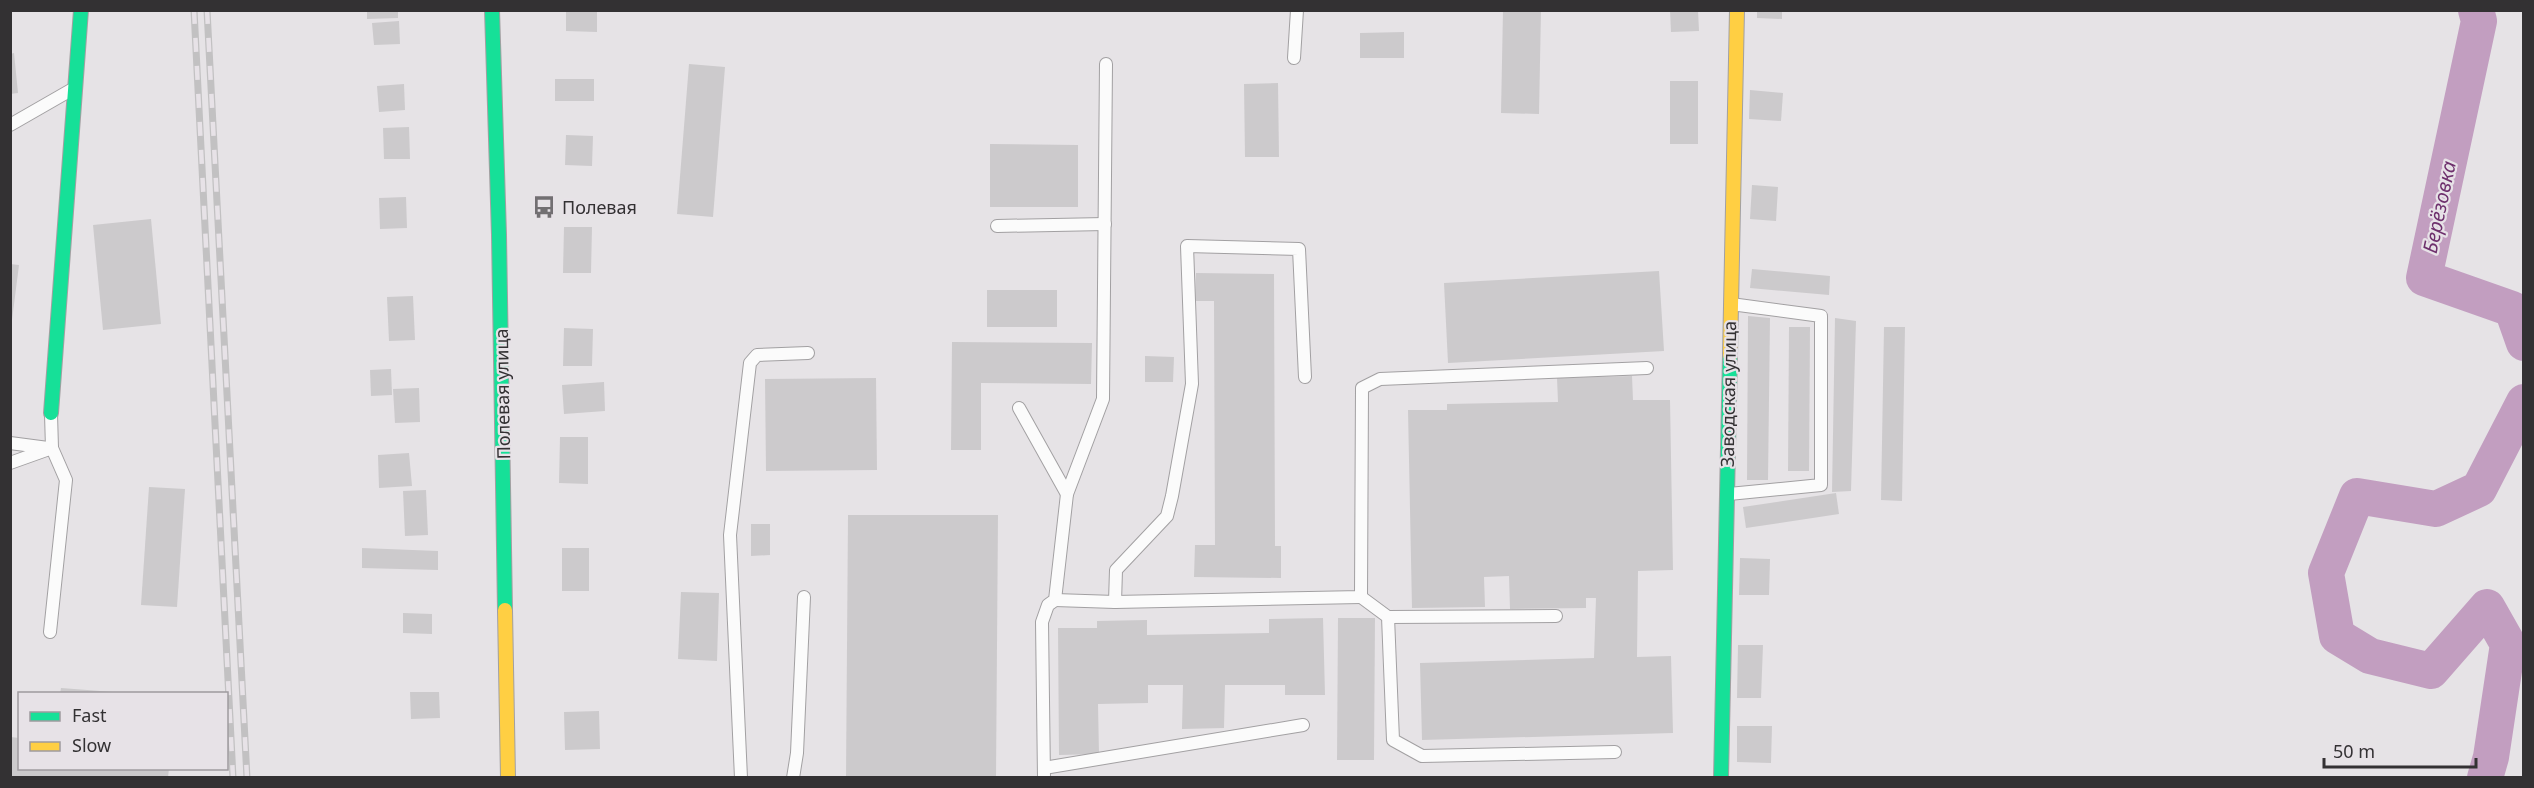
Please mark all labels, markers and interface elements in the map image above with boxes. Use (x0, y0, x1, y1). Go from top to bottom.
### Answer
water label: Берёзовка (2416, 158, 2462, 256)
bus stop icon: Полевая (531, 194, 557, 220)
place label: Полевая (562, 195, 637, 219)
street label: Заводская улица (1715, 321, 1741, 467)
street label: Полевая улица (489, 328, 515, 460)
legend (18, 692, 228, 770)
text: Fast (72, 703, 107, 727)
scale bar (2324, 731, 2476, 769)
text: Slow (72, 733, 111, 757)
text: 50 m (2333, 739, 2375, 763)

